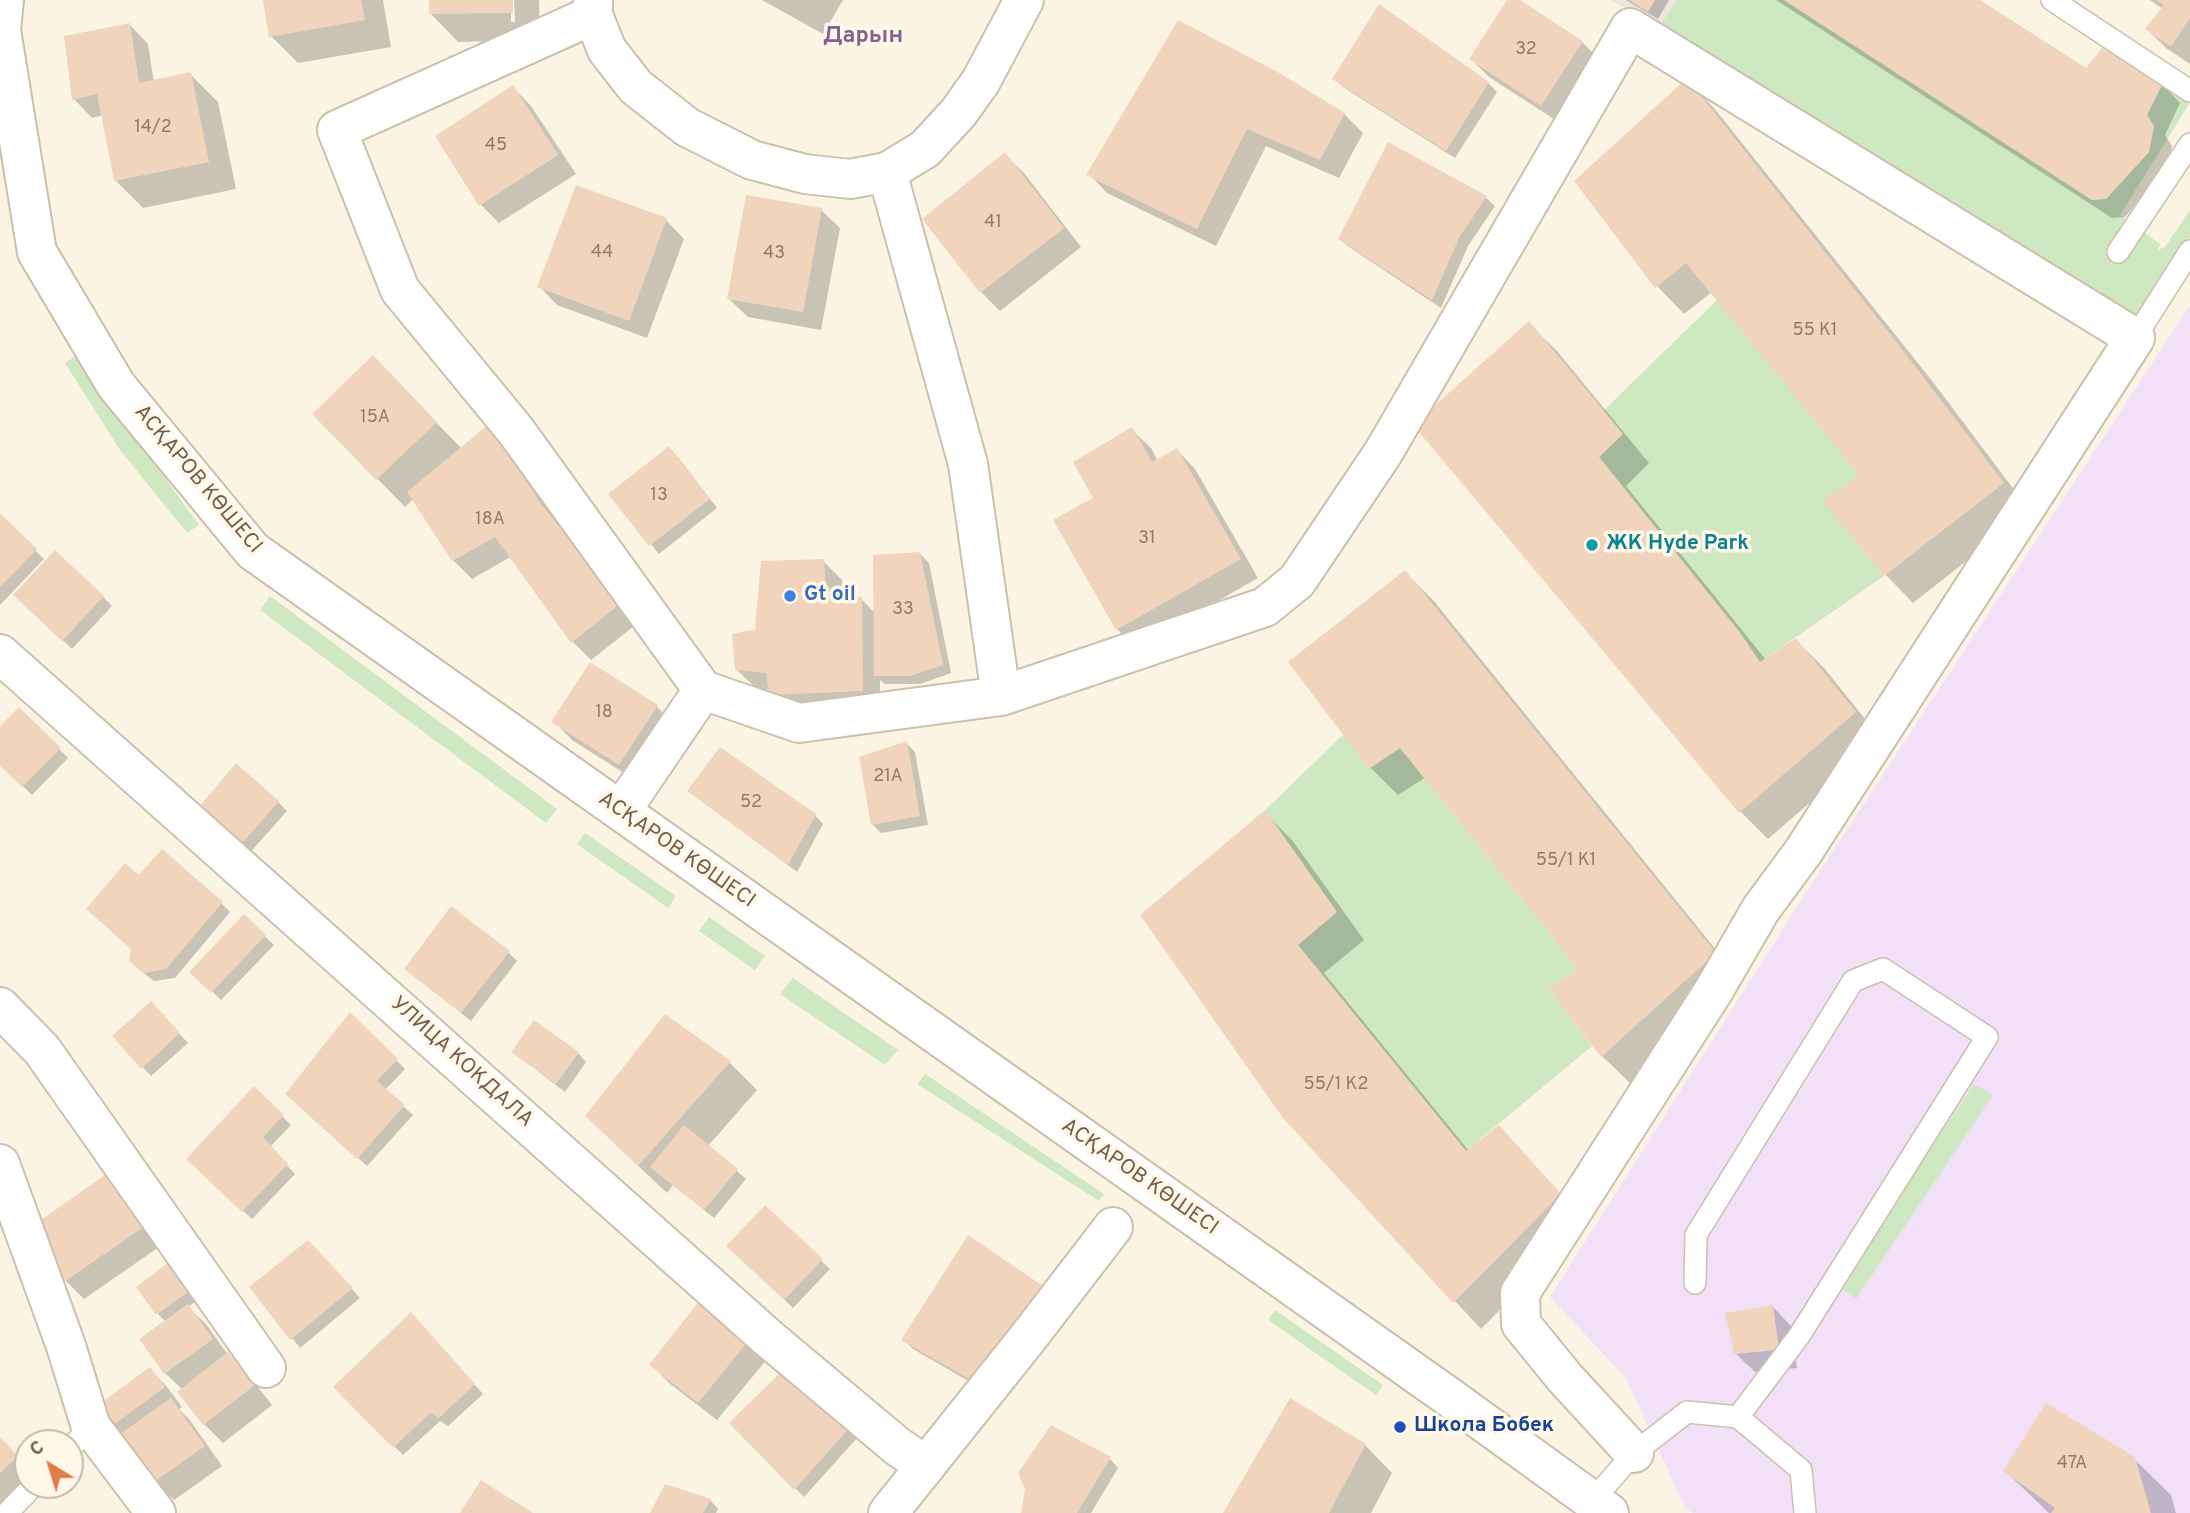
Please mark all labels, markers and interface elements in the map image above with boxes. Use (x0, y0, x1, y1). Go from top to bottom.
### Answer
district label: Дарын (823, 23, 903, 51)
house number: 32 (1515, 39, 1537, 61)
house number: 14/2 (134, 117, 172, 139)
house number: 45 (485, 135, 507, 157)
house number: 41 (984, 212, 1002, 234)
house number: 44 (591, 242, 613, 264)
house number: 43 (763, 243, 785, 265)
house number: 55 К1 (1793, 320, 1837, 342)
street label: АСҚАРОВ КӨШЕСІ (128, 401, 266, 559)
house number: 15А (360, 407, 390, 429)
house number: 13 (650, 485, 668, 507)
house number: 18А (475, 509, 505, 531)
house number: 31 (1138, 528, 1156, 550)
place label: ЖК Hyde Park (1606, 532, 1749, 558)
marker: ЖК Hyde Park (1584, 537, 1600, 553)
place label: Gt oil (804, 583, 856, 609)
marker: Gt oil (782, 588, 798, 604)
house number: 33 (892, 599, 914, 621)
house number: 18 (595, 702, 613, 724)
house number: 21А (873, 766, 903, 788)
street label: АСҚАРОВ КӨШЕСІ (593, 787, 759, 915)
house number: 52 (740, 792, 762, 814)
house number: 55/1 К1 (1536, 850, 1596, 872)
street label: УЛИЦА КОКДАЛА (384, 992, 538, 1134)
house number: 55/1 К2 (1303, 1074, 1369, 1096)
street label: АСҚАРОВ КӨШЕСІ (1056, 1114, 1222, 1242)
place label: Школа Бобек (1414, 1414, 1554, 1440)
marker: Школа Бобек (1392, 1419, 1408, 1435)
north arrow (14, 1429, 84, 1499)
text: С (25, 1436, 49, 1462)
house number: 47А (2057, 1453, 2087, 1475)

